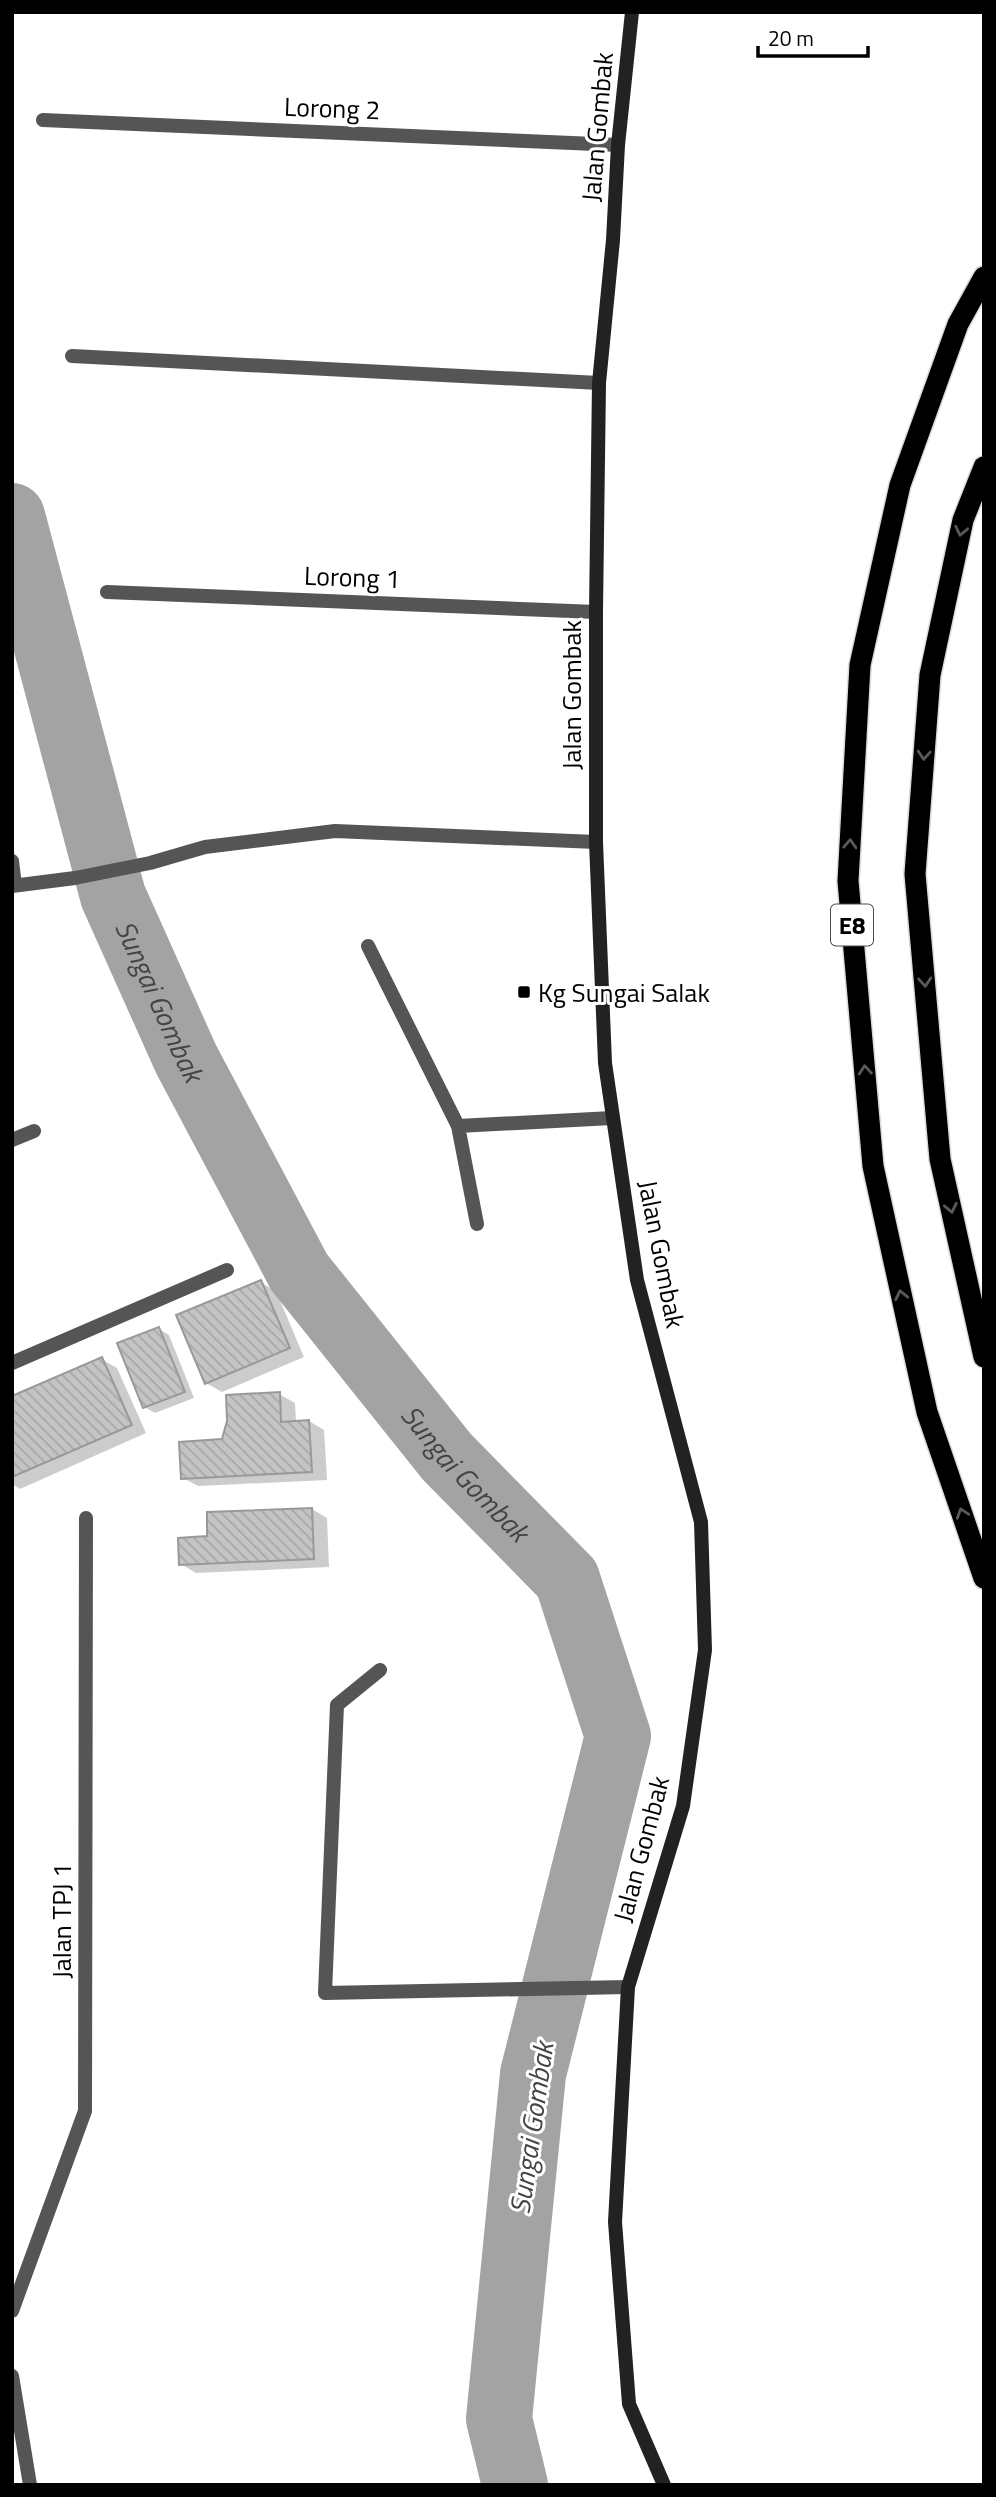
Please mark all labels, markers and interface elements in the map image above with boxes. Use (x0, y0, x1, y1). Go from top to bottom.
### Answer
scale bar (758, 14, 868, 58)
text: 20 m (768, 22, 814, 54)
street label: Jalan Gombak (571, 51, 623, 203)
street label: Lorong 2 (283, 87, 381, 129)
one-way arrow (955, 525, 969, 537)
street label: Lorong 1 (303, 556, 401, 598)
street label: Jalan Gombak (552, 620, 591, 770)
one-way arrow (917, 750, 932, 761)
one-way arrow (843, 838, 858, 849)
road number: E8 (831, 904, 873, 945)
water label: Sungai Gombak (105, 913, 217, 1092)
place label: Kg Sungai Salak (538, 973, 710, 1012)
one-way arrow (917, 977, 932, 988)
marker: Kg Sungai Salak (516, 984, 532, 1000)
one-way arrow (858, 1065, 873, 1076)
street label: Jalan Gombak (629, 1177, 695, 1331)
one-way arrow (943, 1202, 957, 1214)
one-way arrow (895, 1289, 910, 1301)
water label: Sungai Gombak (391, 1395, 542, 1554)
one-way arrow (956, 1508, 970, 1520)
street label: Jalan Gombak (603, 1772, 679, 1926)
street label: Jalan TPJ 1 (42, 1863, 81, 1979)
water label: Sungai Gombak (498, 2036, 565, 2217)

